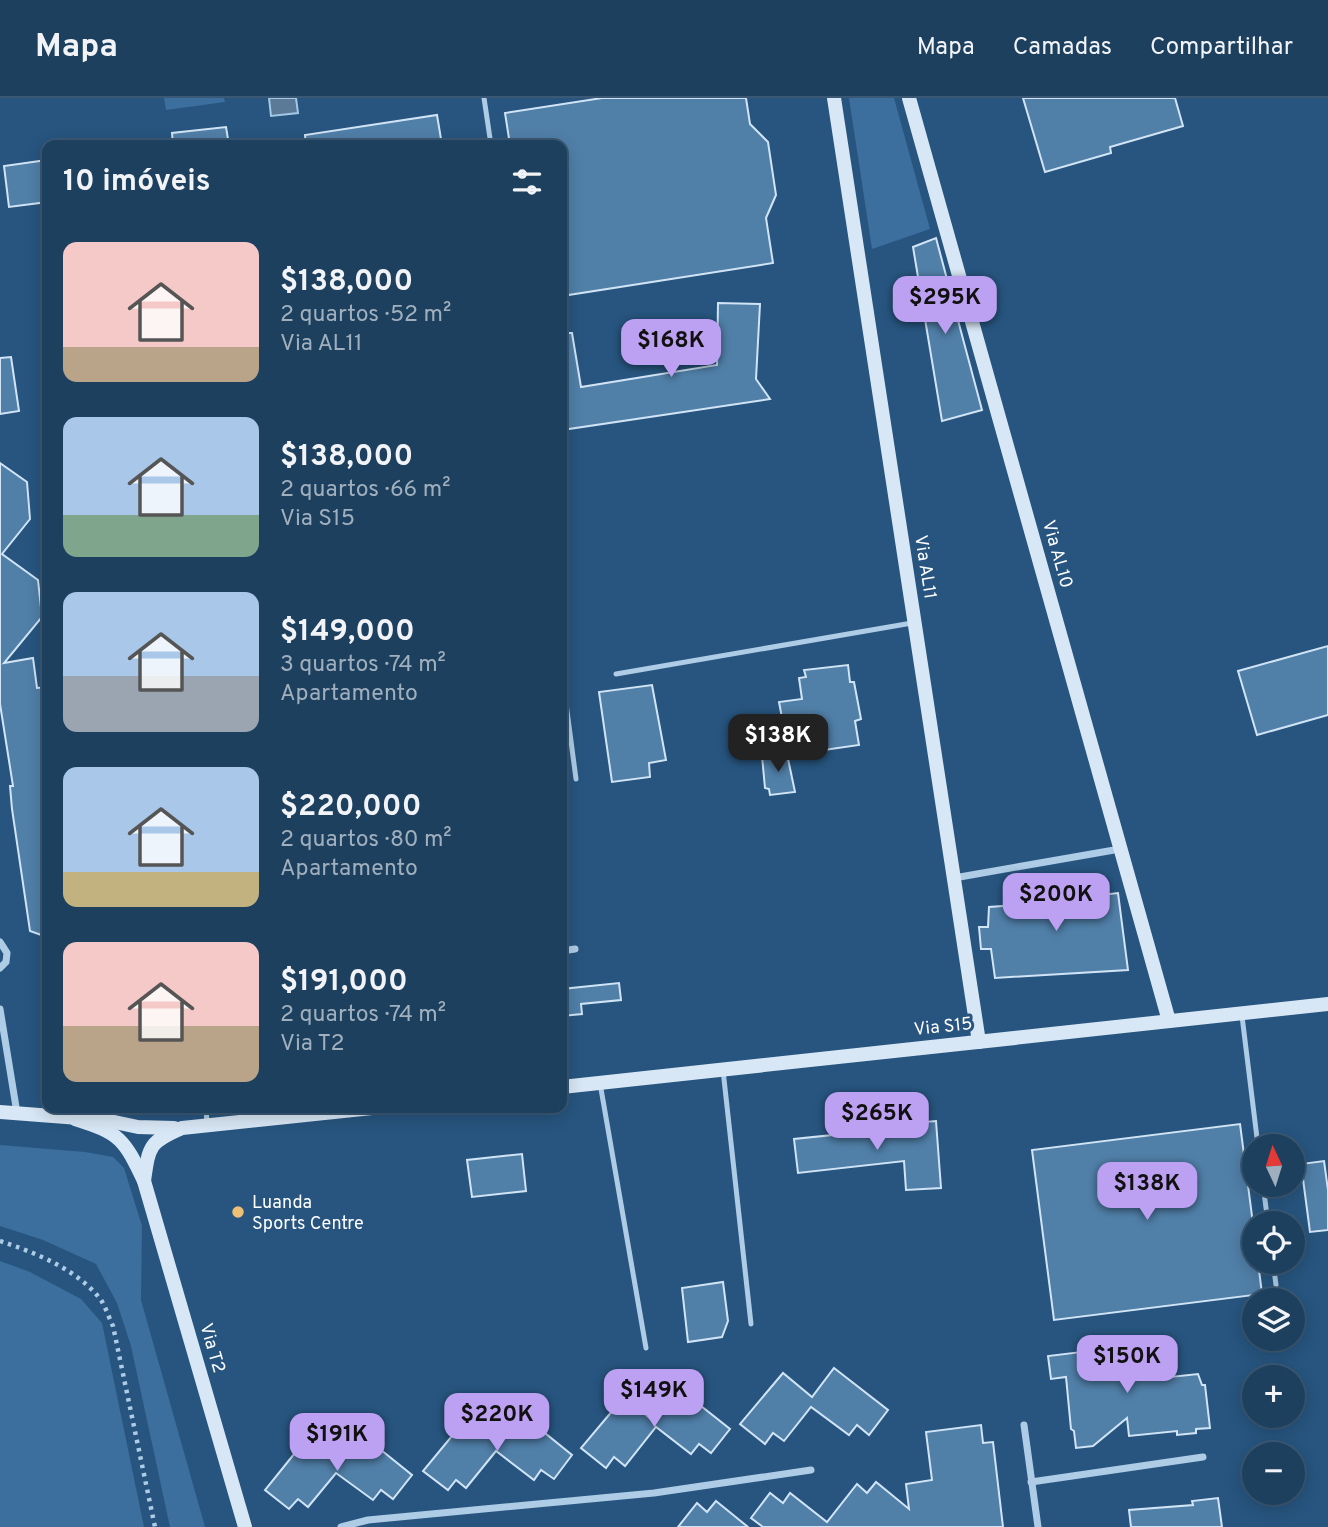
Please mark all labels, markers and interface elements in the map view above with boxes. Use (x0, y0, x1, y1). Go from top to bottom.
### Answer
text: Mapa (35, 27, 118, 69)
text: Mapa (917, 33, 975, 63)
text: Camadas (1013, 33, 1112, 63)
text: Compartilhar (1150, 33, 1293, 63)
icon: filters (508, 163, 546, 201)
text: 10 imóveis (63, 164, 210, 201)
text: $138,000 (280, 264, 413, 301)
icon: home (119, 270, 203, 354)
pin: $295K (896, 276, 994, 336)
text: $295K (909, 284, 981, 313)
text: 2 quartos · 52 m² (280, 301, 451, 330)
pin: $168K (622, 320, 720, 379)
text: $168K (637, 327, 705, 356)
text: Via AL11 (280, 330, 363, 359)
text: $138,000 (280, 439, 413, 476)
icon: home (119, 445, 203, 529)
text: 2 quartos · 66 m² (280, 476, 451, 505)
text: Via S15 (280, 505, 355, 534)
street label: Via AL10 (1036, 518, 1077, 591)
street label: Via AL11 (908, 534, 941, 601)
text: $149,000 (280, 614, 415, 651)
icon: home (119, 620, 203, 704)
text: 3 quartos · 74 m² (280, 651, 446, 680)
text: Apartamento (280, 680, 418, 709)
pin: $138K (729, 714, 827, 774)
text: $138K (744, 722, 812, 751)
text: $220,000 (280, 789, 421, 826)
icon: home (119, 795, 203, 879)
text: 2 quartos · 80 m² (280, 826, 452, 855)
text: Apartamento (280, 855, 418, 884)
pin: $200K (1007, 874, 1105, 933)
text: $200K (1019, 881, 1093, 910)
text: $191,000 (280, 964, 408, 1001)
icon: home (119, 970, 203, 1054)
text: 2 quartos · 74 m² (280, 1001, 446, 1030)
street label: Via S15 (913, 1013, 974, 1042)
text: Via T2 (280, 1030, 345, 1059)
pin: $265K (828, 1093, 926, 1152)
text: $265K (841, 1100, 913, 1129)
north arrow (1242, 1134, 1306, 1197)
map controls (1242, 1134, 1305, 1505)
pin: $138K (1098, 1162, 1196, 1222)
text: $138K (1113, 1170, 1181, 1199)
place label: Luanda Sports Centre (252, 1192, 364, 1236)
marker: Luanda Sports Centre (230, 1204, 246, 1220)
button: locate (1242, 1211, 1305, 1274)
button: layers (1242, 1288, 1305, 1351)
street label: Via T2 (194, 1321, 230, 1376)
pin: $150K (1078, 1336, 1176, 1395)
text: $150K (1093, 1343, 1161, 1372)
button: + (1242, 1365, 1305, 1428)
pin: $149K (605, 1370, 703, 1429)
text: $149K (620, 1377, 688, 1406)
pin: $220K (448, 1394, 546, 1453)
text: $220K (460, 1401, 534, 1430)
pin: $191K (288, 1414, 386, 1473)
text: $191K (306, 1421, 368, 1450)
button: − (1242, 1442, 1305, 1505)

